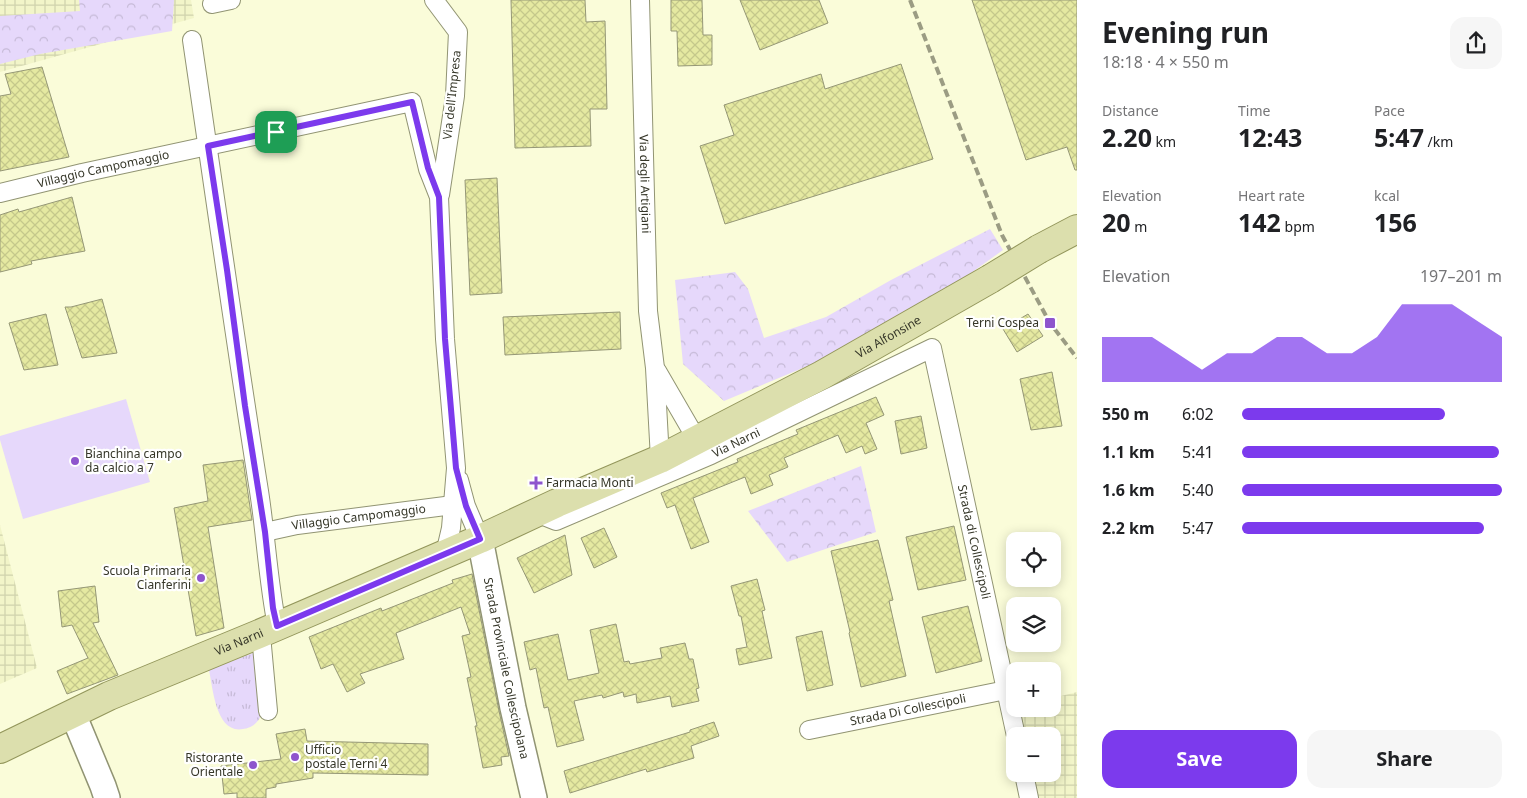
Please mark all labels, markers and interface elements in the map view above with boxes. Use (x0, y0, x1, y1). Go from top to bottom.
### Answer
text: Evening run (1102, 13, 1269, 51)
button: share (1450, 17, 1502, 69)
street label: Via dell'Impresa (438, 49, 465, 141)
text: 18:18 · 4 × 550 m (1102, 51, 1229, 73)
text: Distance (1102, 101, 1159, 120)
text: Time (1238, 101, 1270, 120)
text: Pace (1374, 101, 1405, 120)
pin (255, 111, 297, 153)
icon: arrive (262, 118, 290, 146)
text: 2.20 (1102, 120, 1152, 154)
text: 12:43 (1238, 120, 1302, 154)
text: 5:47 (1374, 120, 1424, 154)
text: km (1152, 132, 1176, 151)
text: /km (1424, 132, 1453, 151)
street label: Via degli Artigiani (635, 134, 655, 234)
street label: Villaggio Campomaggio (35, 145, 171, 192)
text: Elevation (1102, 186, 1162, 205)
text: Heart rate (1238, 186, 1305, 205)
text: kcal (1374, 186, 1400, 205)
text: 20 (1102, 205, 1131, 239)
text: 142 (1238, 205, 1281, 239)
text: 156 (1374, 205, 1417, 239)
text: m (1131, 217, 1147, 236)
text: bpm (1281, 217, 1315, 236)
text: Elevation (1102, 265, 1170, 287)
text: 197–201 m (1420, 265, 1502, 287)
street label: Via Alfonsine (852, 311, 924, 362)
place label: Terni Cospea (966, 314, 1039, 331)
marker: Terni Cospea (1043, 316, 1057, 330)
text: 550 m (1102, 403, 1149, 425)
text: 6:02 (1182, 403, 1214, 425)
street label: Via Narni (709, 423, 763, 461)
text: 1.1 km (1102, 441, 1154, 463)
text: 5:41 (1182, 441, 1214, 463)
place label: Bianchina campo da calcio a 7 (85, 445, 182, 476)
marker: Bianchina campo da calcio a 7 (69, 455, 81, 467)
place label: Farmacia Monti (546, 474, 634, 491)
marker: Farmacia Monti (530, 477, 542, 489)
text: 1.6 km (1102, 479, 1154, 501)
text: 5:40 (1182, 479, 1214, 501)
street label: Strada di Collescipoli (954, 483, 995, 601)
street label: Villaggio Campomaggio (290, 500, 427, 534)
text: 2.2 km (1102, 517, 1154, 539)
text: 5:47 (1182, 517, 1214, 539)
map controls (1006, 532, 1061, 782)
button: locate (1006, 532, 1061, 587)
place label: Scuola Primaria Cianferini (103, 562, 191, 593)
marker: Scuola Primaria Cianferini (195, 572, 207, 584)
street label: Strada Provinciale Collescipolana (480, 576, 534, 761)
button: layers (1006, 597, 1061, 652)
street label: Via Narni (212, 624, 266, 659)
button: + (1006, 662, 1061, 717)
street label: Strada Di Collescipoli (848, 689, 967, 729)
button: − (1006, 727, 1061, 782)
button: Save (1102, 730, 1297, 788)
button: Share (1307, 730, 1502, 788)
place label: Ufficio postale Terni 4 (305, 741, 388, 772)
place label: Ristorante Orientale (185, 749, 243, 780)
marker: Ufficio postale Terni 4 (289, 751, 301, 763)
marker: Ristorante Orientale (247, 759, 259, 771)

